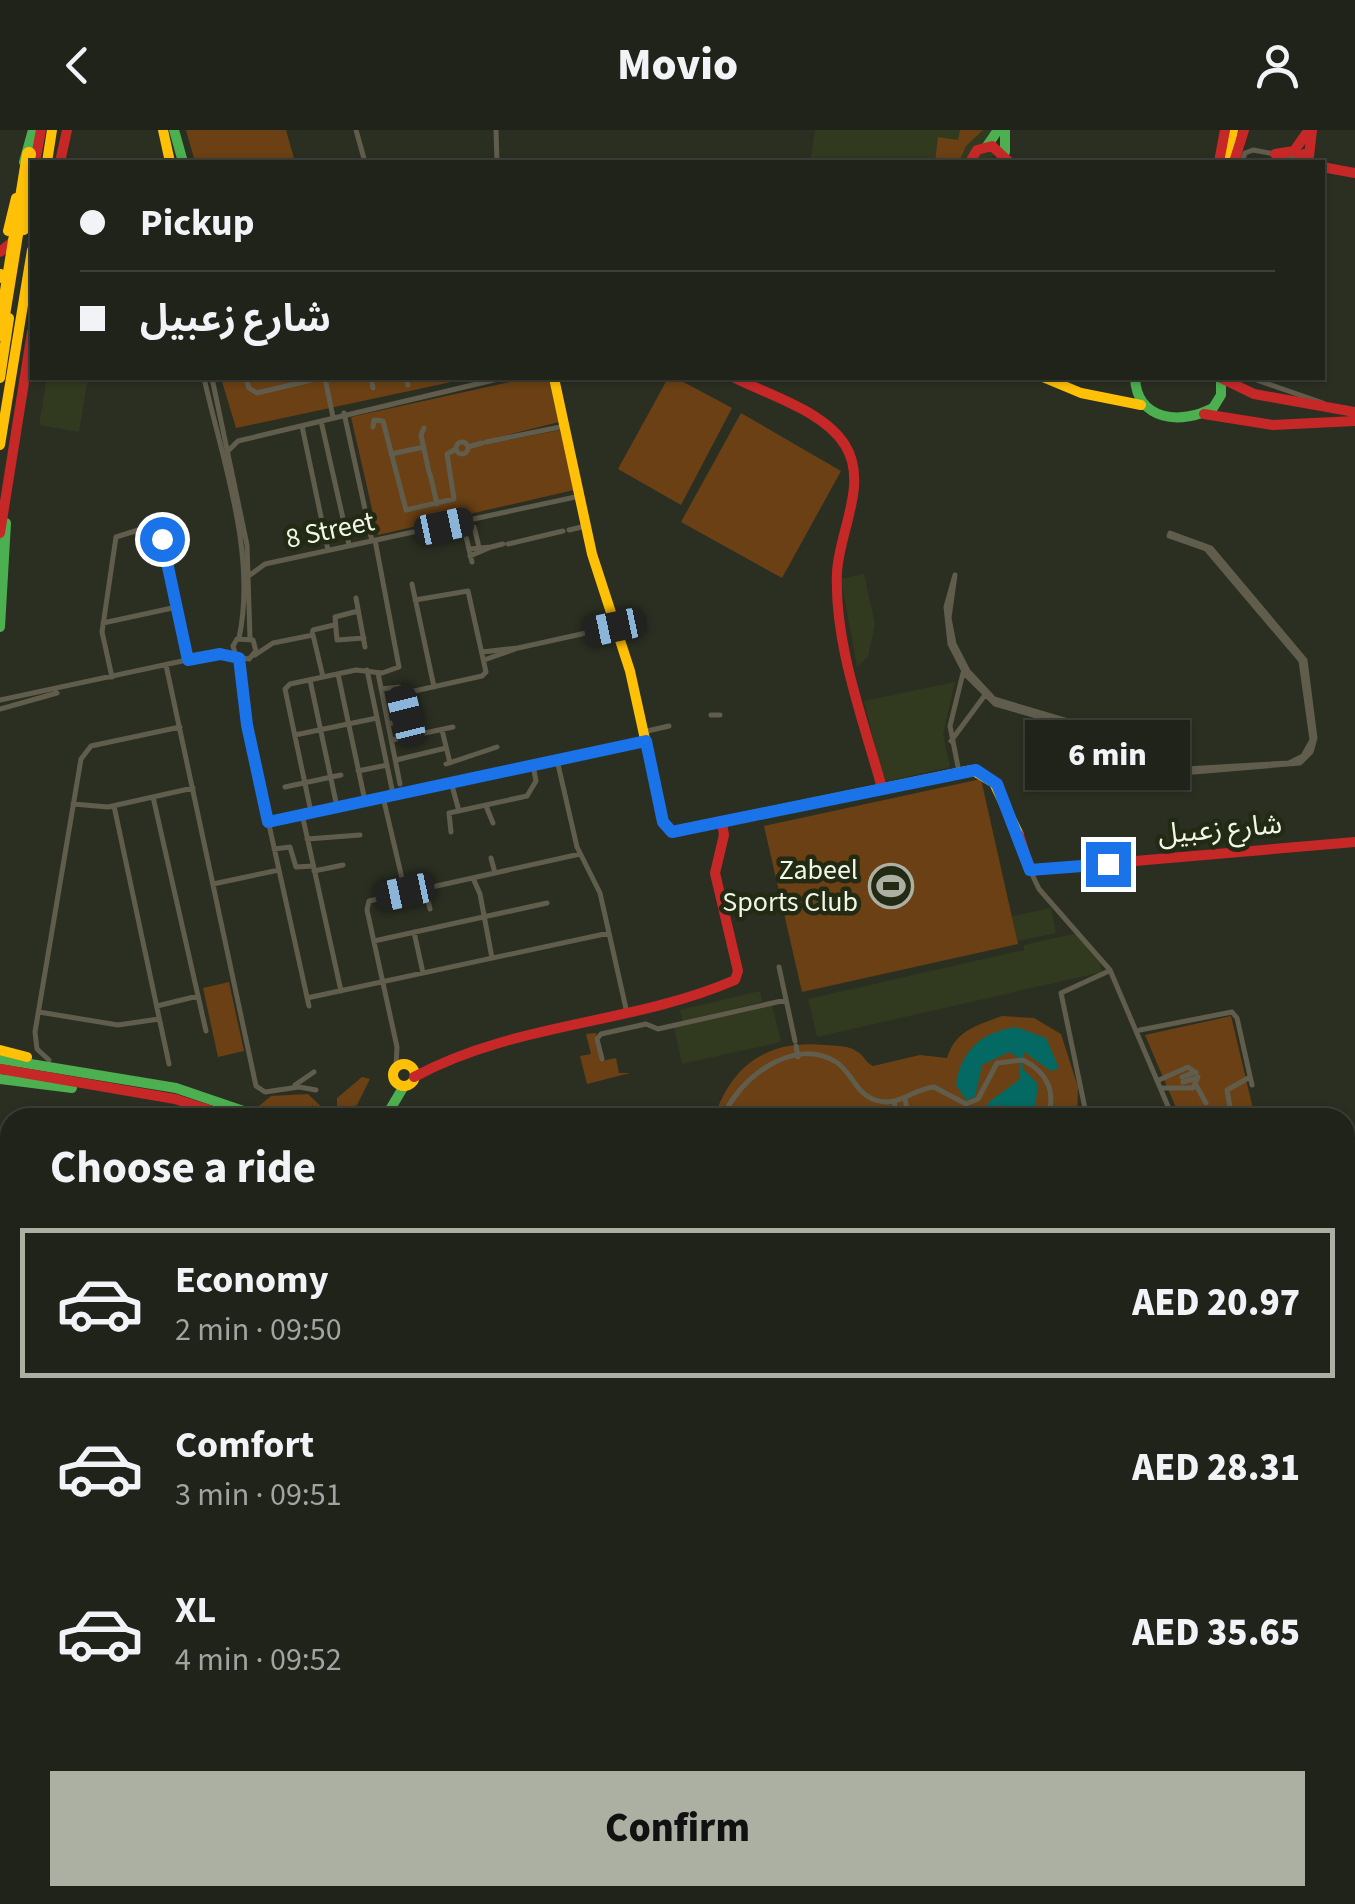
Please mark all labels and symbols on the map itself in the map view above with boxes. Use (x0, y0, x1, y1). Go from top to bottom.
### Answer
street label: 8 Street (282, 501, 379, 559)
car (412, 505, 476, 547)
route start (140, 517, 185, 562)
car (582, 606, 646, 648)
car (384, 682, 428, 748)
callout: 6 min (1026, 719, 1190, 789)
street label: شارع زعبيل (1156, 804, 1284, 854)
route end (1086, 842, 1131, 887)
place label: Zabeel Sports Club (722, 850, 858, 922)
sports icon: Zabeel Sports Club (868, 863, 914, 909)
car (373, 871, 437, 913)

